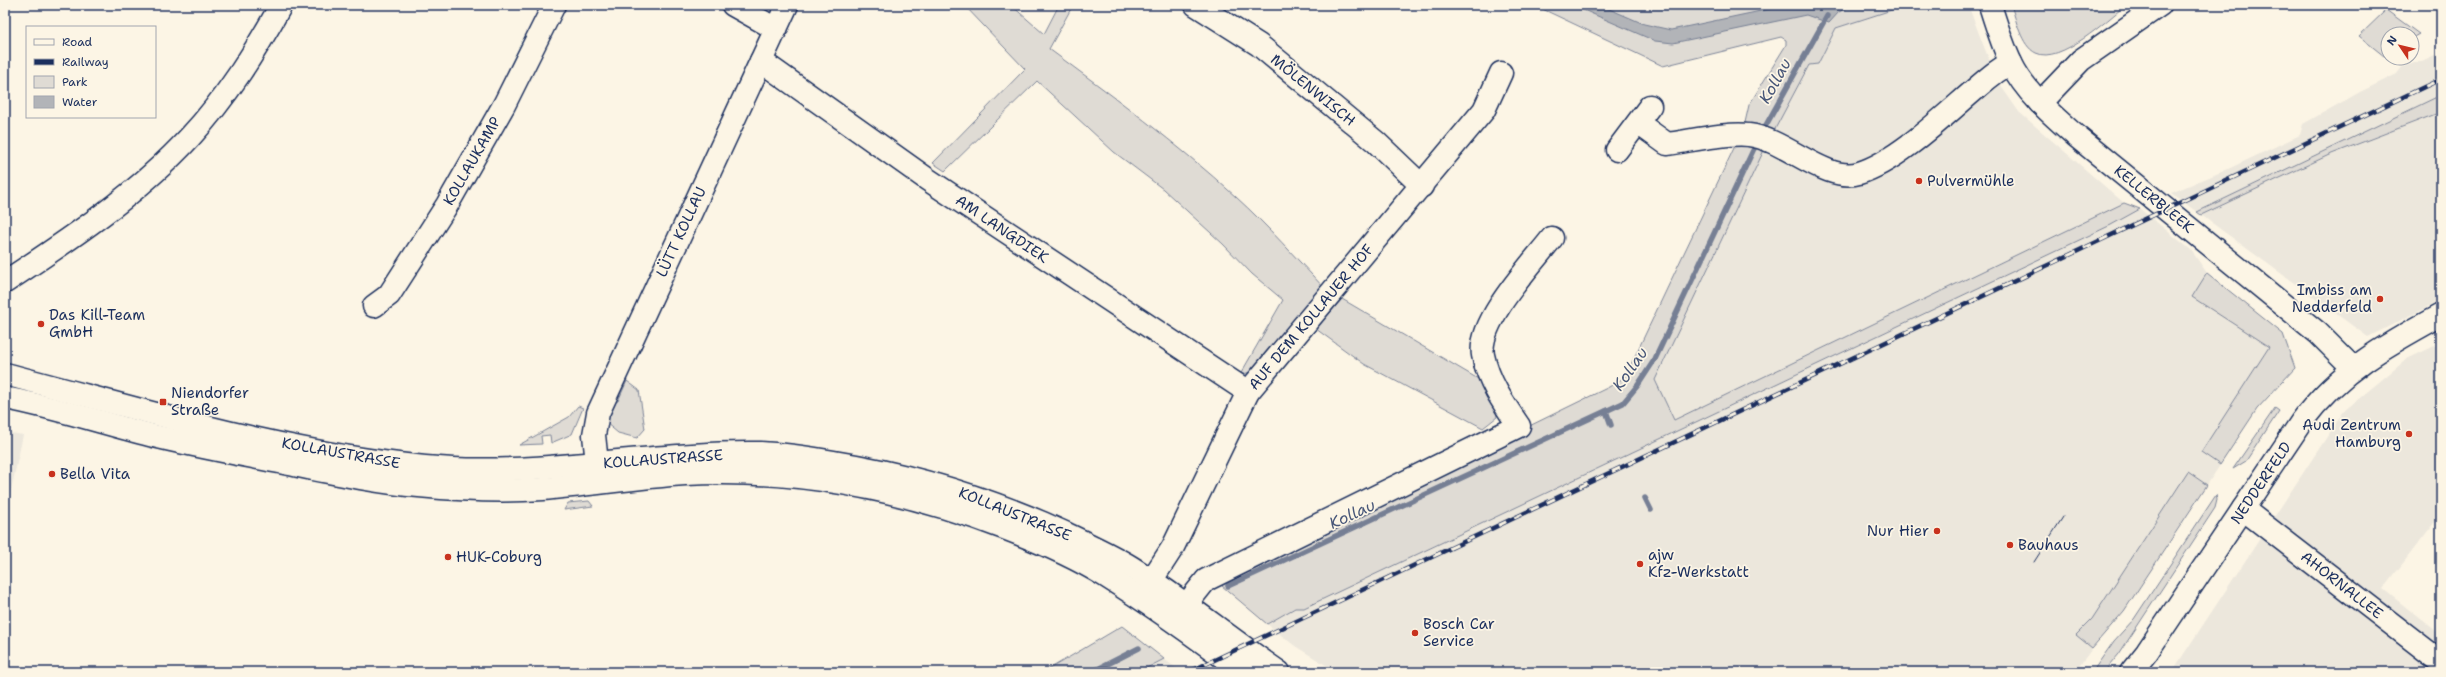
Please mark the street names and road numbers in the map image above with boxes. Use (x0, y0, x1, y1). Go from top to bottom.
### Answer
street label: MÖLENWISCH (1266, 50, 1360, 130)
street label: KOLLAUKAMP (438, 113, 506, 209)
street label: KELLERBLEEK (2110, 160, 2199, 238)
street label: LÜTT KOLLAU (651, 184, 711, 280)
street label: AM LANGDIEK (951, 190, 1053, 268)
street label: AUF DEM KOLLAUER HOF (1244, 240, 1378, 394)
street label: KOLLAUSTRASSE (280, 433, 402, 473)
street label: NEDDERFELD (2226, 438, 2296, 528)
street label: KOLLAUSTRASSE (602, 445, 724, 473)
street label: KOLLAUSTRASSE (956, 482, 1074, 546)
street label: AHORNALLEE (2297, 547, 2387, 623)

